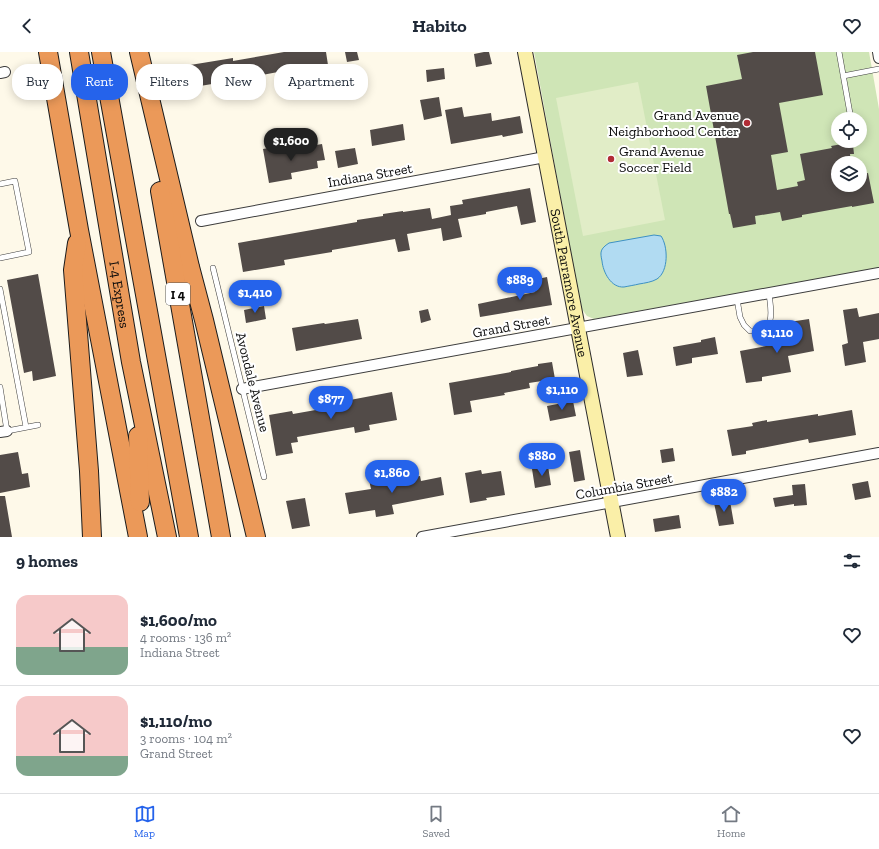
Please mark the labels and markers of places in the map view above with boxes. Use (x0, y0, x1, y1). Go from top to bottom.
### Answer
place label: Grand Avenue Neighborhood Center (608, 107, 739, 140)
marker: Grand Avenue Neighborhood Center (742, 118, 752, 128)
pin: $1,600 (258, 128, 324, 162)
place label: Grand Avenue Soccer Field (619, 143, 705, 176)
marker: Grand Avenue Soccer Field (606, 154, 616, 164)
pin: $889 (496, 267, 544, 301)
pin: $1,410 (222, 280, 288, 314)
pin: $1,110 (744, 320, 810, 354)
pin: $1,110 (529, 377, 595, 411)
pin: $877 (307, 386, 355, 420)
pin: $880 (518, 443, 566, 477)
pin: $1,860 (359, 460, 425, 494)
pin: $882 (700, 479, 748, 513)

